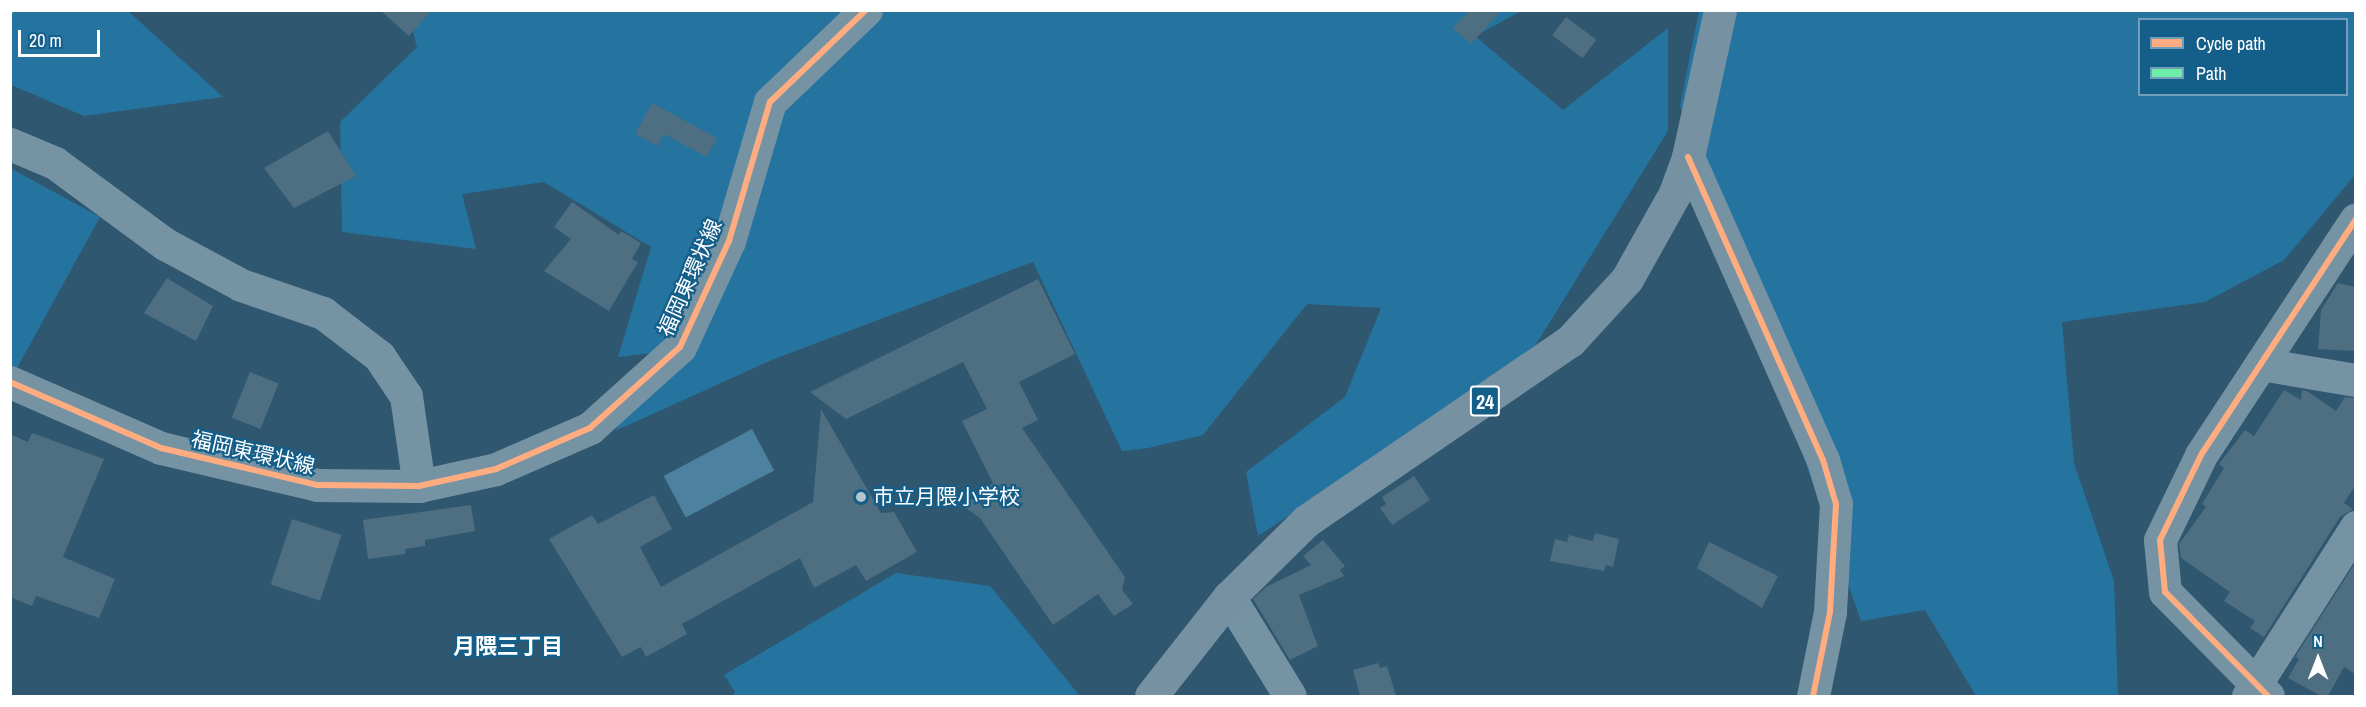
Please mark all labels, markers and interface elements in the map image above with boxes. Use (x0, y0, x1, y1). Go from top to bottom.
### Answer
scale bar (21, 18, 104, 56)
legend (2138, 18, 2348, 96)
text: 20 m (29, 28, 62, 53)
text: Cycle path (2196, 31, 2266, 56)
text: Path (2196, 61, 2226, 86)
street label: 福岡東環状線 (653, 215, 727, 341)
road number: 24 (1468, 384, 1502, 418)
street label: 福岡東環状線 (189, 427, 317, 479)
place label: 市立月隈小学校 (873, 484, 1020, 510)
marker: 市立月隈小学校 (854, 490, 868, 504)
north arrow (2288, 629, 2348, 689)
text: N (2313, 630, 2323, 652)
district label: 月隈三丁目 (453, 634, 563, 660)

